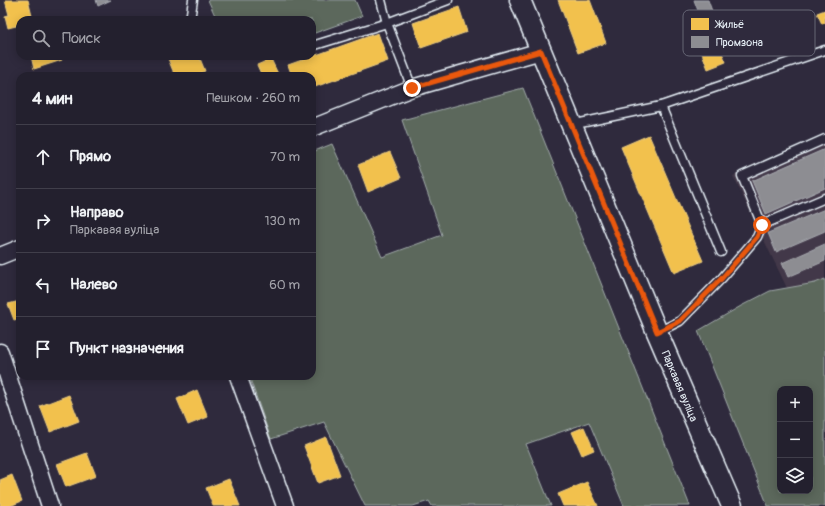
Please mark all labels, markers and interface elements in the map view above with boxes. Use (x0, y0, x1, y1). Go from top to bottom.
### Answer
legend (683, 10, 815, 56)
search box (16, 16, 316, 60)
text: Жильё (714, 18, 744, 31)
icon: search (30, 27, 52, 49)
text: Поиск (62, 29, 101, 48)
text: Промзона (716, 36, 763, 49)
route end (403, 79, 421, 97)
text: 4 мин (32, 88, 73, 109)
text: Пешком · 260 m (206, 90, 300, 106)
icon: ahead (32, 146, 54, 168)
text: Прямо (70, 147, 111, 166)
text: 70 m (270, 149, 300, 165)
text: Направо (70, 203, 124, 222)
icon: right (32, 210, 54, 232)
text: 130 m (264, 213, 300, 229)
route start (753, 216, 771, 234)
text: Паркавая вуліца (70, 222, 159, 238)
icon: left (32, 274, 54, 296)
text: Налево (70, 275, 117, 294)
text: 60 m (269, 277, 300, 293)
icon: arrive (32, 338, 54, 360)
text: Пункт назначения (70, 339, 184, 358)
street label: Паркавая вуліца (659, 349, 700, 424)
map controls (777, 386, 813, 494)
button: + (777, 386, 813, 422)
button: − (777, 422, 813, 458)
button: layers (777, 458, 813, 494)

